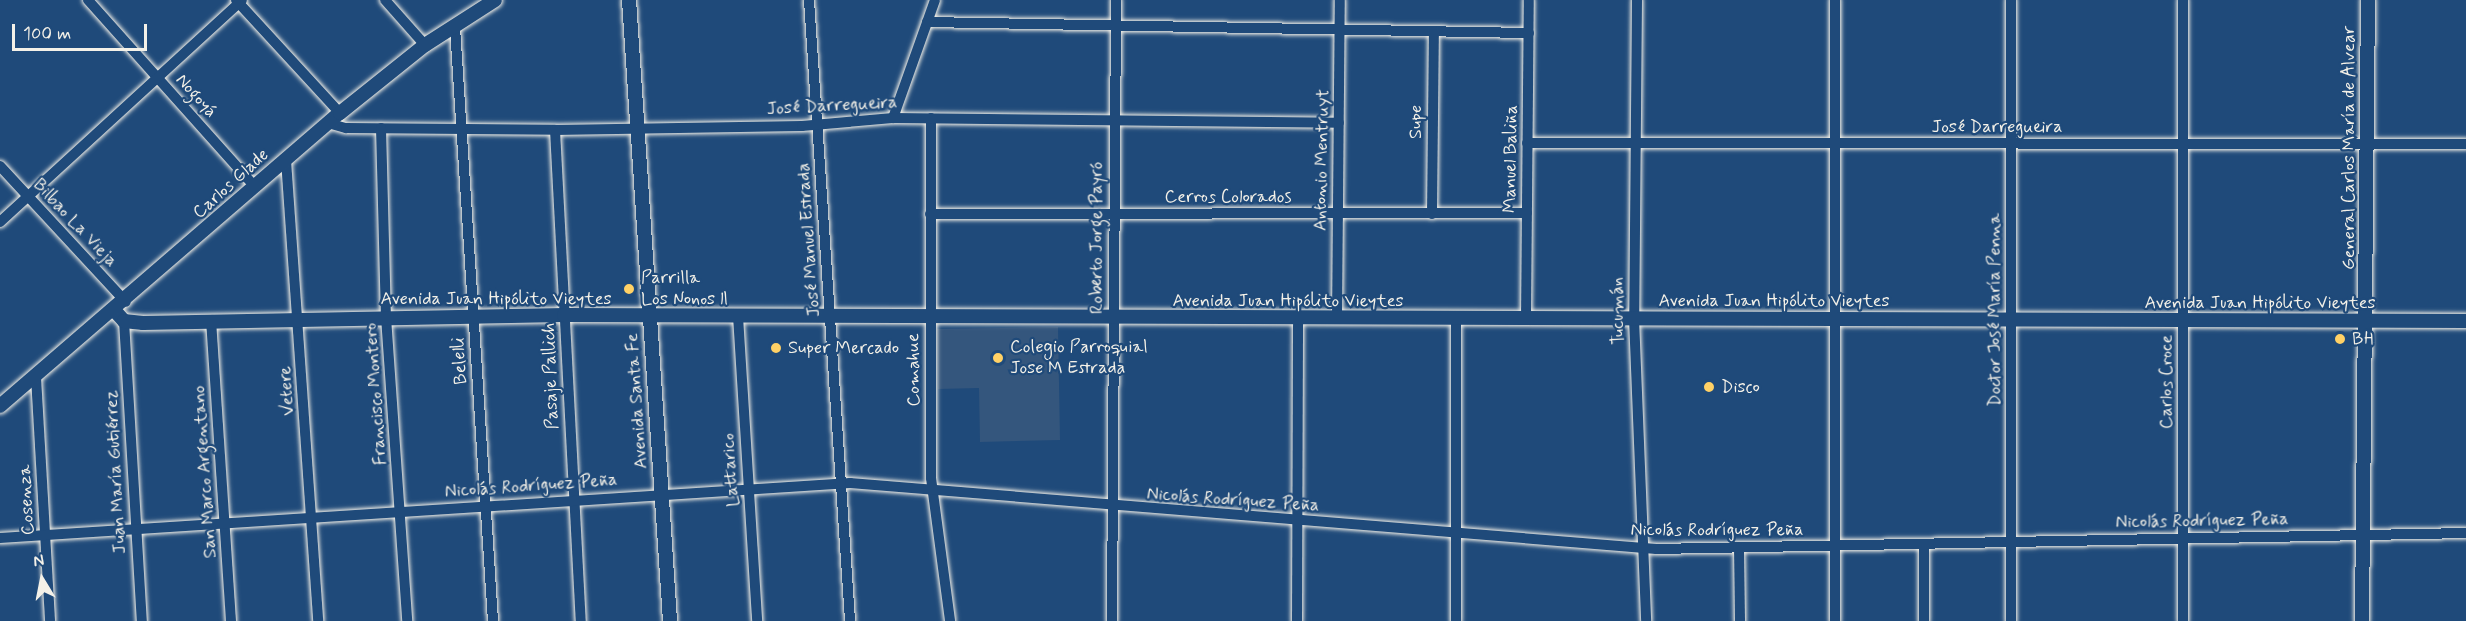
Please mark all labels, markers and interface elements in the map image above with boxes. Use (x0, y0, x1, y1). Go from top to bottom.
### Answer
scale bar (15, 12, 150, 50)
text: 100 m (23, 22, 71, 46)
street label: General Carlos María de Alvear (2338, 25, 2360, 271)
street label: Nogoyá (171, 70, 221, 122)
street label: Antonio Mentruyt (1310, 90, 1334, 230)
street label: José Darregueira (766, 92, 898, 120)
street label: Supe (1405, 105, 1427, 139)
street label: Manuel Baliña (1499, 105, 1523, 213)
street label: José Darregueira (1932, 116, 2062, 138)
street label: Carlos Glade (188, 144, 274, 224)
street label: Roberto Jorge Payró (1086, 161, 1108, 315)
street label: José Manuel Estrada (793, 162, 825, 318)
street label: Bilbao La Vieja (27, 173, 123, 273)
street label: Cerros Colorados (1162, 186, 1294, 208)
street label: Doctor José María Penna (1984, 213, 2006, 407)
place label: Parrilla Los Nonos ll (641, 268, 730, 310)
street label: Tucumán (1607, 277, 1629, 345)
marker: Parrilla Los Nonos ll (622, 282, 636, 296)
street label: Avenida Juan Hipólito Vieytes (381, 288, 611, 310)
street label: Avenida Juan Hipólito Vieytes (1173, 290, 1403, 312)
street label: Avenida Juan Hipólito Vieytes (1659, 290, 1889, 312)
street label: Avenida Juan Hipólito Vieytes (2145, 292, 2375, 314)
street label: Francisco Montero (360, 322, 392, 466)
street label: Pasaje Pallich (538, 322, 564, 430)
place label: BH (2352, 328, 2373, 350)
marker: BH (2333, 332, 2347, 346)
street label: Avenida Santa Fe (622, 333, 652, 469)
street label: Comahue (903, 333, 925, 407)
street label: Carlos Croce (2156, 334, 2178, 430)
street label: Belelli (448, 337, 472, 385)
place label: Super Mercado (788, 337, 899, 359)
place label: Colegio Parroquial Jose M Estrada (1010, 337, 1148, 380)
marker: Super Mercado (769, 341, 783, 355)
marker: Colegio Parroquial Jose M Estrada (991, 351, 1005, 365)
street label: Vetere (274, 365, 300, 417)
place label: Disco (1721, 376, 1760, 398)
marker: Disco (1702, 380, 1716, 394)
street label: San Marco Argentano (188, 385, 222, 559)
street label: Juan María Gutiérrez (101, 389, 131, 555)
street label: Lattarico (718, 433, 744, 507)
street label: Cosenza (14, 464, 40, 536)
street label: Nicolás Rodríguez Peña (444, 469, 618, 503)
street label: Nicolás Rodríguez Peña (1146, 483, 1320, 517)
street label: Nicolás Rodríguez Peña (2116, 509, 2288, 533)
street label: Nicolás Rodríguez Peña (1631, 519, 1803, 541)
north arrow (12, 549, 72, 609)
text: N (32, 550, 46, 572)

